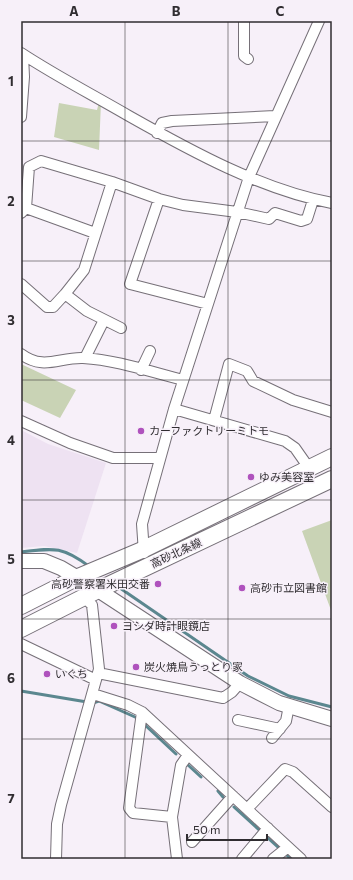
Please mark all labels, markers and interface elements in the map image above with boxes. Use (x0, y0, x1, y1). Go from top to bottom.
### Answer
text: A (69, 3, 79, 19)
text: B (172, 3, 181, 19)
text: C (276, 3, 285, 19)
text: 1 (8, 73, 14, 89)
text: 2 (7, 193, 15, 209)
text: 3 (7, 312, 15, 328)
place label: カーファクトリーミトモ (149, 424, 269, 437)
marker: カーファクトリーミトモ (136, 426, 146, 436)
text: 4 (7, 432, 15, 448)
place label: ゆみ美容室 (259, 470, 314, 483)
marker: ゆみ美容室 (246, 472, 256, 482)
street label: 高砂北条線 (148, 535, 203, 570)
text: 5 (7, 551, 15, 567)
place label: 高砂警察署米田交番 (51, 577, 150, 590)
marker: 高砂警察署米田交番 (153, 579, 163, 589)
place label: 高砂市立図書館 (250, 581, 327, 594)
marker: 高砂市立図書館 (237, 583, 247, 593)
place label: ヨシダ時計眼鏡店 (122, 619, 210, 632)
marker: ヨシダ時計眼鏡店 (109, 621, 119, 631)
place label: 炭火焼鳥うっとり家 (144, 660, 243, 673)
marker: 炭火焼鳥うっとり家 (131, 662, 141, 672)
place label: いぐち (55, 667, 88, 680)
marker: いぐち (42, 669, 52, 679)
text: 6 (7, 670, 15, 686)
text: 7 (7, 790, 15, 806)
scale bar (187, 816, 267, 842)
text: 50 m (193, 822, 221, 836)

